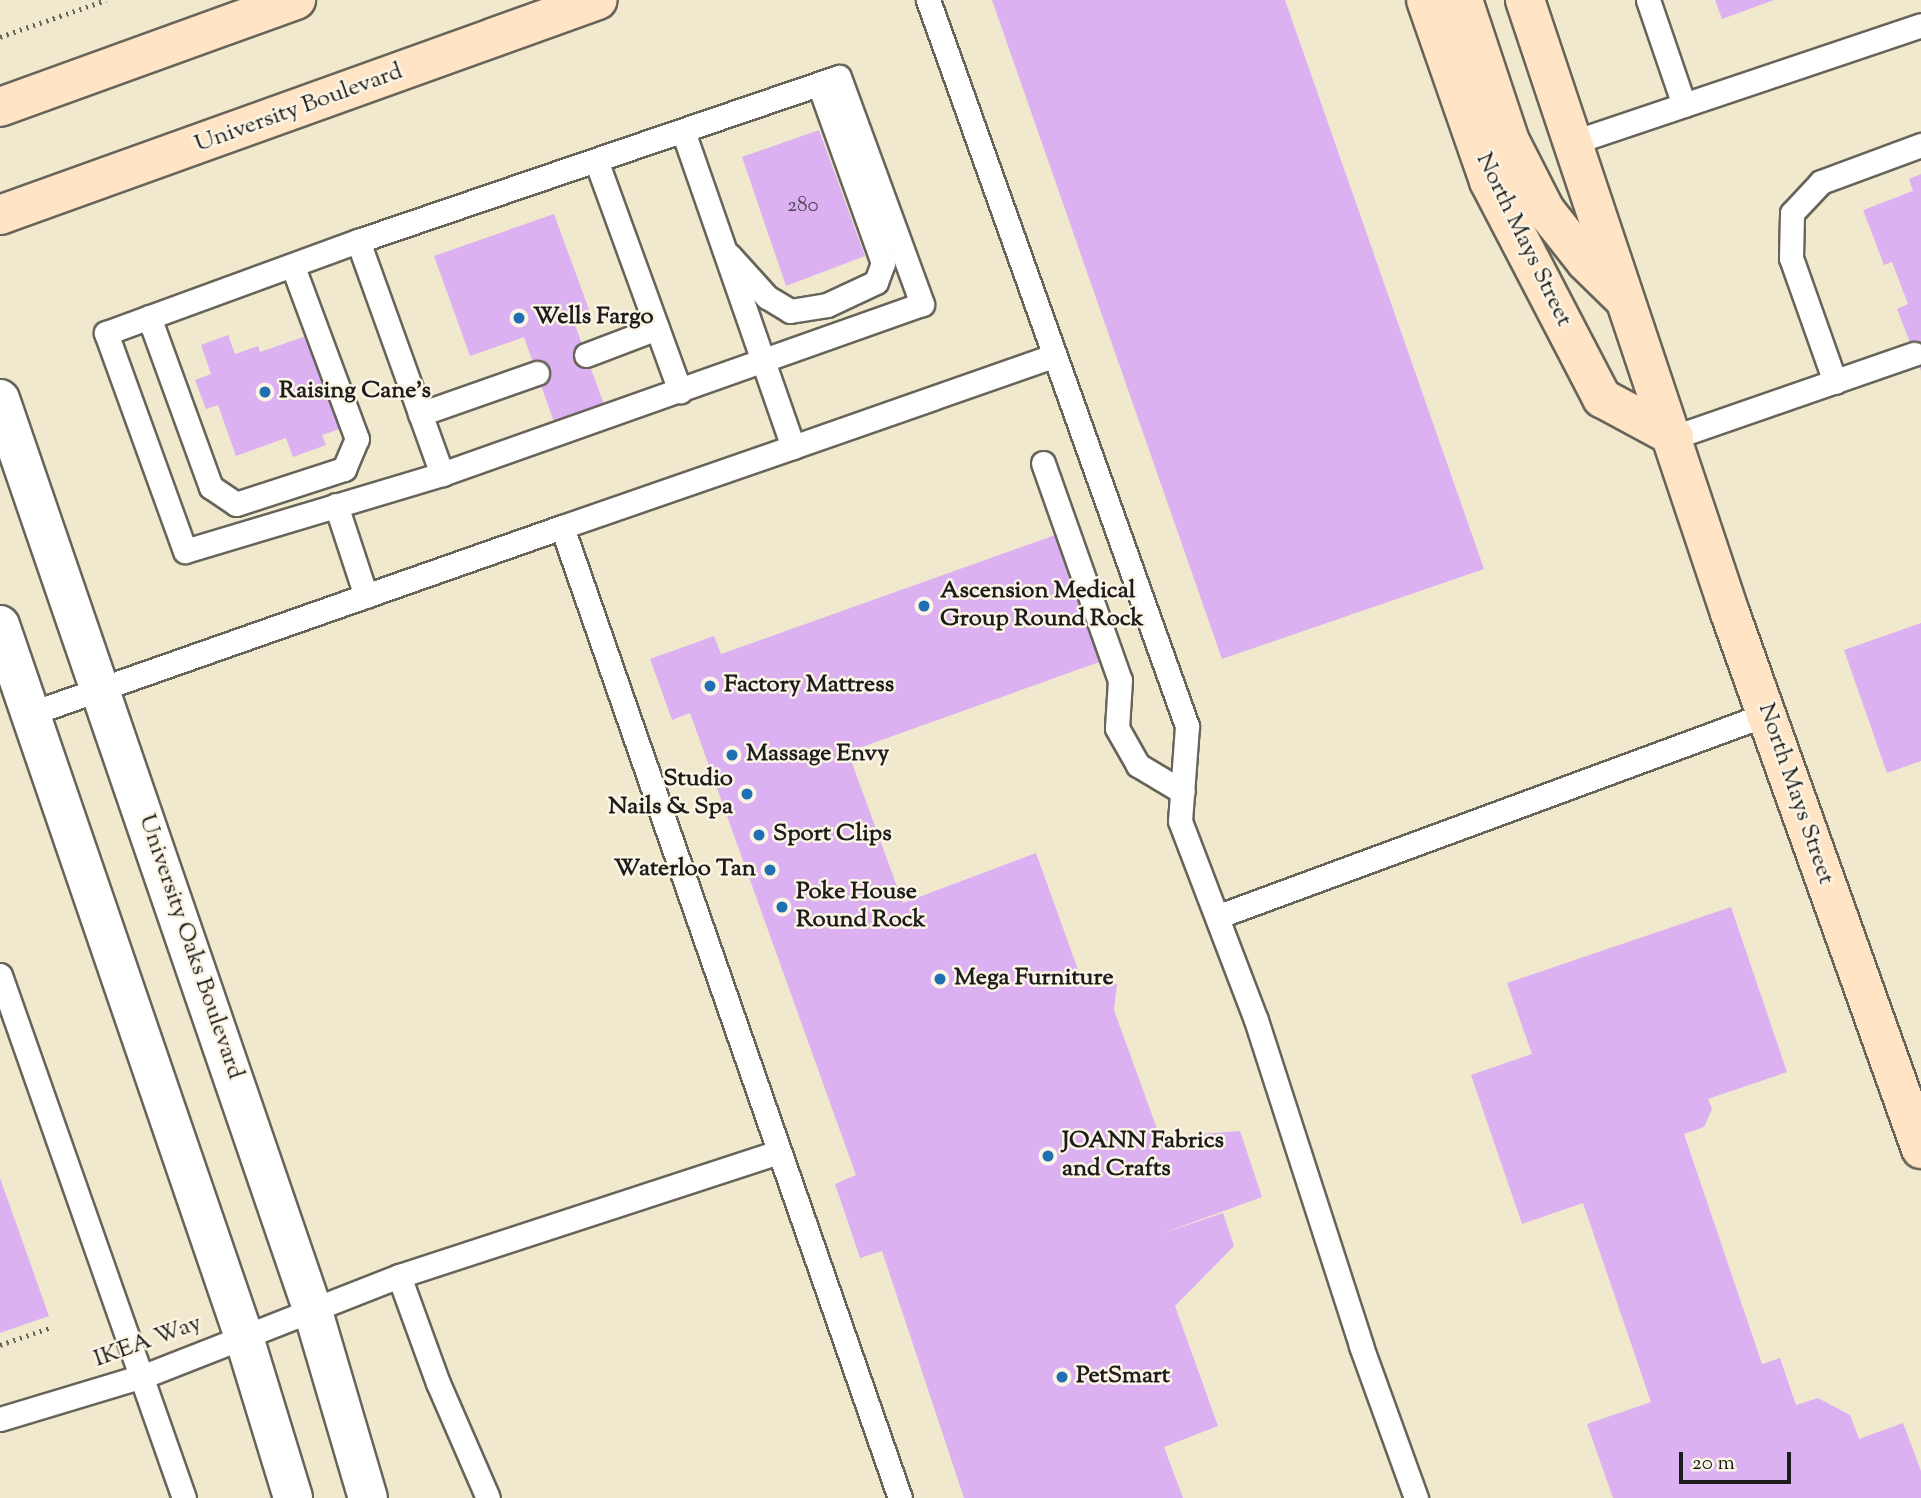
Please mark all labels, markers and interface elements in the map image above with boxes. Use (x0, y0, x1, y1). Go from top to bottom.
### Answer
street label: University Boulevard (191, 58, 407, 160)
street label: North Mays Street (1468, 148, 1578, 332)
house number: 280 (787, 193, 819, 219)
place label: Wells Fargo (533, 304, 654, 332)
marker: Wells Fargo (511, 310, 527, 326)
place label: Raising Cane's (279, 378, 431, 406)
marker: Raising Cane's (257, 384, 273, 400)
place label: Ascension Medical Group Round Rock (940, 578, 1144, 634)
marker: Ascension Medical Group Round Rock (914, 596, 934, 616)
place label: Factory Mattress (724, 672, 894, 700)
marker: Factory Mattress (702, 678, 718, 694)
street label: North Mays Street (1751, 700, 1839, 888)
place label: Massage Envy (746, 741, 889, 769)
marker: Massage Envy (724, 747, 740, 763)
place label: Studio Nails & Spa (608, 766, 733, 822)
marker: Studio Nails & Spa (739, 786, 755, 802)
street label: University Oaks Boulevard (131, 811, 249, 1083)
place label: Sport Clips (773, 821, 892, 849)
marker: Sport Clips (751, 827, 767, 843)
place label: Waterloo Tan (614, 856, 756, 884)
marker: Waterloo Tan (762, 862, 778, 878)
place label: Poke House Round Rock (796, 879, 926, 935)
marker: Poke House Round Rock (774, 899, 790, 915)
place label: Mega Furniture (954, 965, 1114, 993)
marker: Mega Furniture (932, 971, 948, 987)
place label: JOANN Fabrics and Crafts (1062, 1128, 1224, 1184)
marker: JOANN Fabrics and Crafts (1040, 1148, 1056, 1164)
street label: IKEA Way (90, 1309, 206, 1375)
place label: PetSmart (1076, 1363, 1170, 1391)
marker: PetSmart (1054, 1369, 1070, 1385)
scale bar (1683, 1438, 1795, 1482)
text: 20 m (1692, 1449, 1735, 1479)

